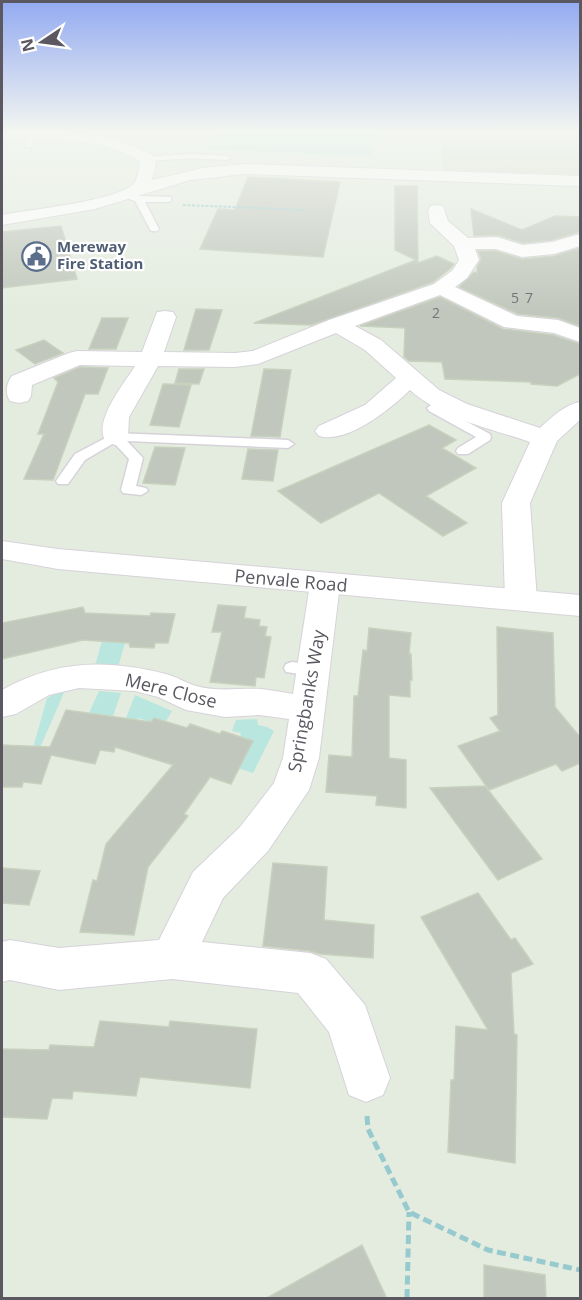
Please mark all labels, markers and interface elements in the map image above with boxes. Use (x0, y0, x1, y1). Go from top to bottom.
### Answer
north arrow (12, 12, 72, 72)
text: N (15, 37, 40, 54)
place label: Mereway Fire Station (57, 236, 143, 273)
public building icon: Mereway Fire Station (20, 240, 52, 272)
house number: 5 (511, 288, 519, 307)
house number: 7 (525, 288, 533, 307)
house number: 2 (432, 303, 440, 322)
street label: Penvale Road (234, 563, 349, 597)
street label: Springbanks Way (282, 627, 331, 774)
street label: Mere Close (123, 667, 220, 713)

